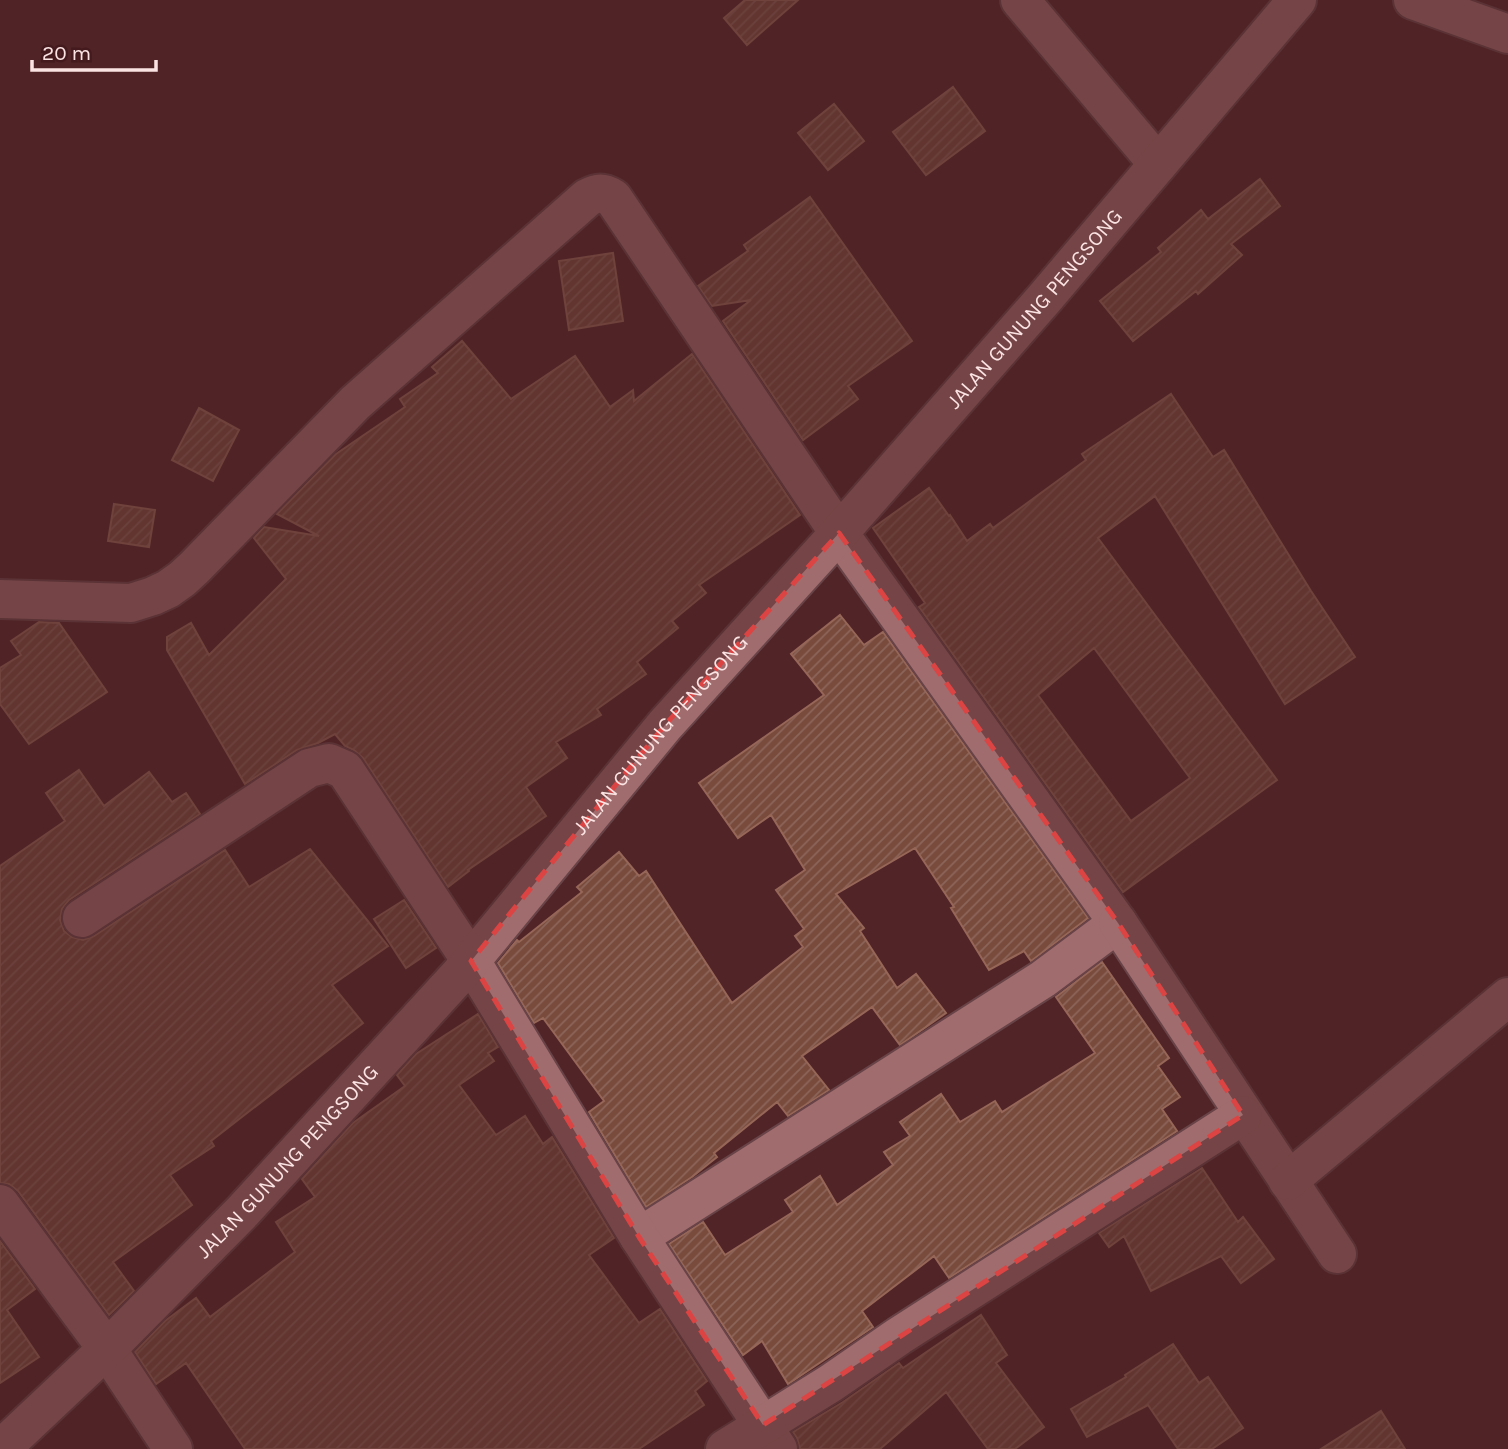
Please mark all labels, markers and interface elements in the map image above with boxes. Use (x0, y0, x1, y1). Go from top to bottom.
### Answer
scale bar (32, 28, 156, 72)
text: 20 m (42, 41, 91, 65)
street label: JALAN GUNUNG PENGSONG (942, 204, 1127, 413)
street label: JALAN GUNUNG PENGSONG (568, 630, 753, 839)
street label: JALAN GUNUNG PENGSONG (191, 1060, 383, 1263)

